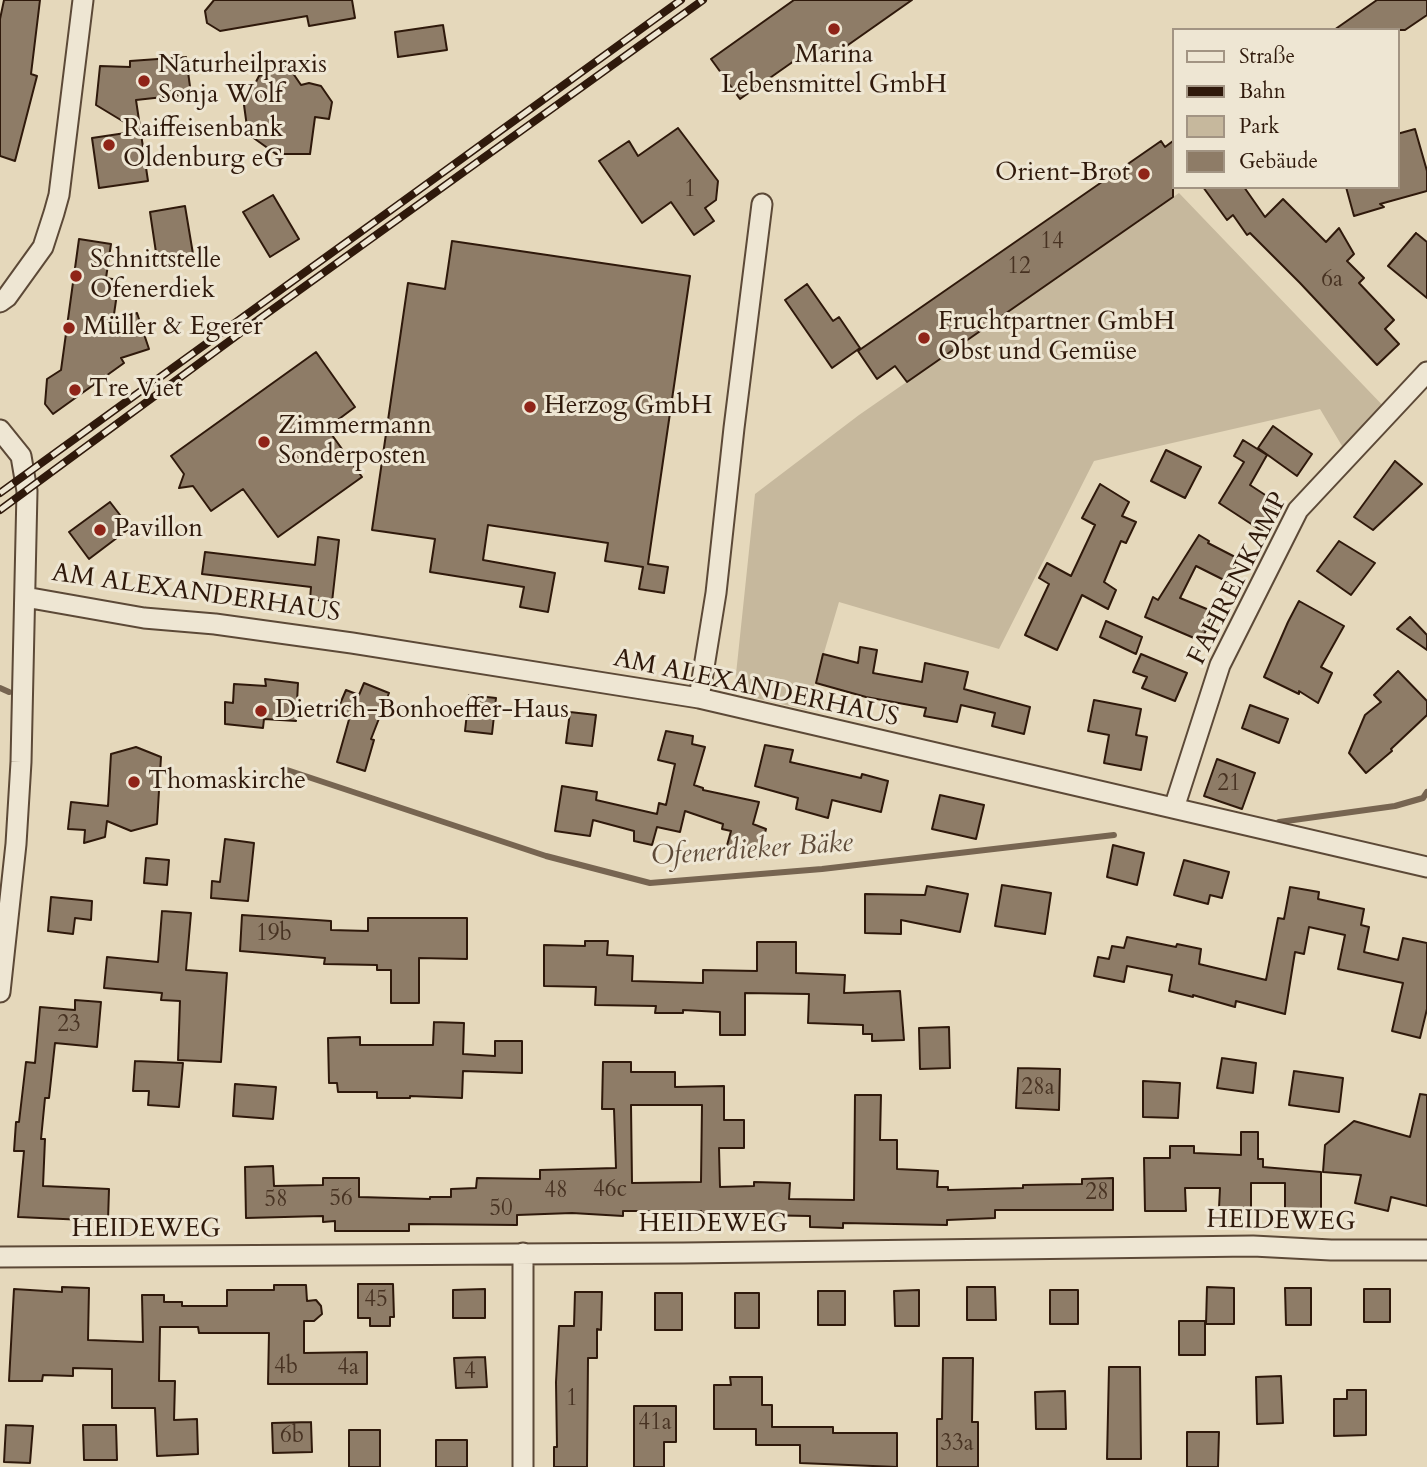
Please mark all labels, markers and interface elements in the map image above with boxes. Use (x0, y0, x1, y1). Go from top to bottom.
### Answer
marker: Marina Lebensmittel GmbH (826, 21, 842, 37)
legend (1172, 28, 1399, 189)
place label: Marina Lebensmittel GmbH (721, 40, 947, 102)
text: Straße (1239, 42, 1295, 71)
place label: Naturheilpraxis Sonja Wolf (158, 50, 327, 112)
marker: Naturheilpraxis Sonja Wolf (136, 73, 152, 89)
text: Bahn (1239, 77, 1286, 106)
text: Park (1239, 112, 1279, 141)
place label: Raiffeisenbank Oldenburg eG (123, 114, 284, 176)
marker: Raiffeisenbank Oldenburg eG (101, 137, 117, 153)
text: Gebäude (1239, 147, 1318, 176)
place label: Orient-Brot (995, 158, 1130, 190)
marker: Orient-Brot (1136, 166, 1152, 182)
house number: 1 (684, 177, 696, 205)
house number: 14 (1040, 229, 1064, 257)
place label: Schnittstelle Ofenerdiek (90, 245, 221, 306)
house number: 12 (1007, 254, 1031, 282)
house number: 6a (1321, 267, 1343, 295)
marker: Schnittstelle Ofenerdiek (68, 268, 84, 284)
place label: Fruchtpartner GmbH Obst und Gemüse (938, 307, 1175, 368)
place label: Müller & Egerer (83, 312, 263, 344)
marker: Müller & Egerer (61, 320, 77, 336)
marker: Fruchtpartner GmbH Obst und Gemüse (916, 330, 932, 346)
place label: Tre Viet (89, 374, 183, 406)
marker: Tre Viet (67, 382, 83, 398)
place label: Herzog GmbH (544, 391, 713, 423)
marker: Herzog GmbH (522, 399, 538, 415)
place label: Zimmermann Sonderposten (278, 411, 432, 472)
marker: Zimmermann Sonderposten (256, 434, 272, 450)
street label: FAHRENKAMP (1182, 488, 1296, 670)
place label: Pavillon (114, 514, 203, 546)
marker: Pavillon (92, 522, 108, 538)
street label: AM ALEXANDERHAUS (50, 558, 342, 630)
street label: AM ALEXANDERHAUS (610, 643, 902, 735)
place label: Dietrich-Bonhoeffer-Haus (275, 695, 569, 727)
marker: Dietrich-Bonhoeffer-Haus (253, 703, 269, 719)
place label: Thomaskirche (148, 766, 306, 798)
house number: 21 (1217, 771, 1241, 799)
marker: Thomaskirche (126, 774, 142, 790)
water label: Ofenerdieker Bäke (650, 827, 854, 875)
house number: 19b (256, 921, 292, 949)
house number: 23 (57, 1012, 81, 1040)
house number: 28a (1021, 1075, 1055, 1103)
house number: 46c (593, 1177, 627, 1205)
house number: 48 (544, 1178, 568, 1206)
house number: 28 (1085, 1180, 1109, 1208)
house number: 56 (329, 1186, 353, 1214)
house number: 58 (264, 1187, 288, 1215)
house number: 50 (489, 1196, 513, 1224)
street label: HEIDEWEG (1206, 1205, 1356, 1239)
street label: HEIDEWEG (638, 1209, 788, 1241)
street label: HEIDEWEG (71, 1214, 221, 1246)
house number: 45 (364, 1287, 388, 1315)
house number: 4b (274, 1354, 298, 1382)
house number: 4a (337, 1355, 359, 1383)
house number: 4 (464, 1359, 476, 1387)
house number: 1 (566, 1386, 578, 1414)
house number: 41a (638, 1410, 672, 1438)
house number: 6b (280, 1423, 304, 1451)
house number: 33a (940, 1431, 974, 1459)

